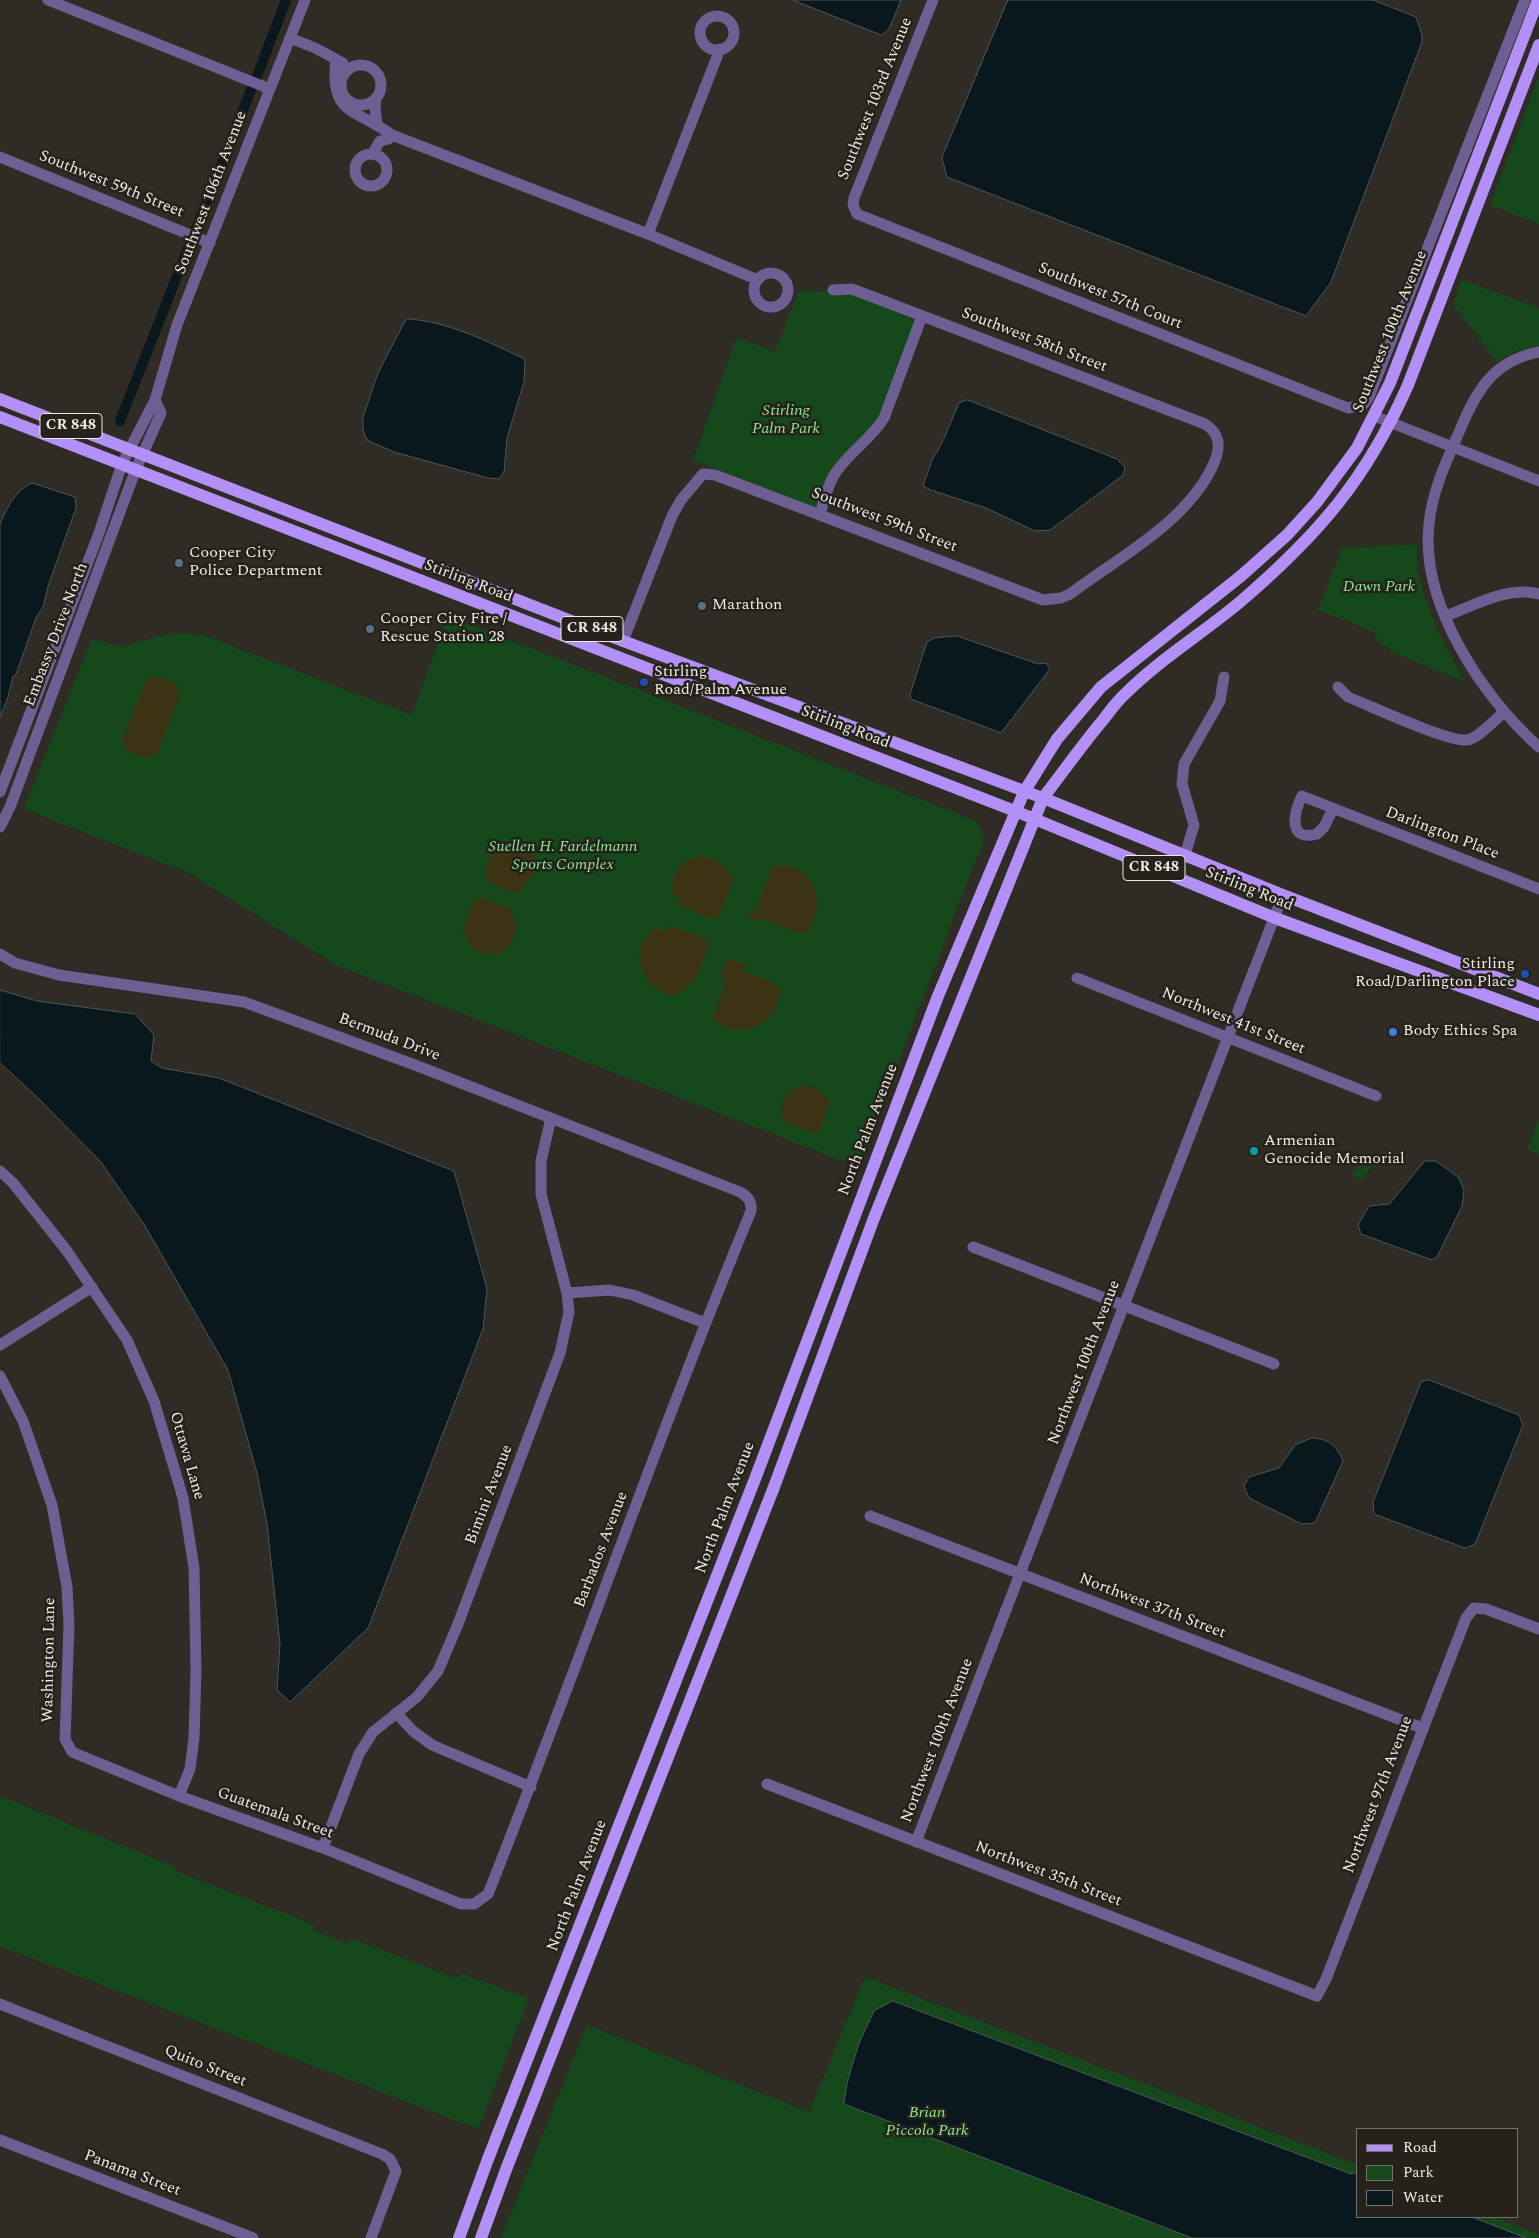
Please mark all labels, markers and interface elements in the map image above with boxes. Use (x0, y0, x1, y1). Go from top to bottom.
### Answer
street label: Southwest 103rd Avenue (835, 15, 917, 183)
street label: Southwest 106th Avenue (172, 109, 252, 277)
street label: Southwest 59th Street (36, 147, 186, 223)
street label: Southwest 100th Avenue (1350, 248, 1432, 416)
street label: Southwest 57th Court (1035, 259, 1185, 335)
street label: Southwest 58th Street (958, 304, 1110, 378)
park label: Stirling Palm Park (752, 402, 820, 440)
road number: CR 848 (40, 414, 102, 438)
street label: Southwest 59th Street (808, 484, 960, 558)
place label: Cooper City Police Department (189, 544, 322, 582)
street label: Stirling Road (421, 556, 515, 608)
marker: Cooper City Police Department (173, 557, 185, 569)
street label: Embassy Drive North (21, 561, 93, 709)
park label: Dawn Park (1343, 578, 1415, 598)
place label: Marathon (712, 596, 782, 616)
marker: Marathon (696, 600, 708, 612)
place label: Cooper City Fire / Rescue Station 28 (380, 610, 507, 648)
road number: CR 848 (561, 616, 623, 642)
marker: Cooper City Fire / Rescue Station 28 (364, 623, 376, 635)
place label: Stirling Road/Palm Avenue (654, 663, 787, 701)
marker: Stirling Road/Palm Avenue (638, 676, 650, 688)
street label: Stirling Road (798, 702, 892, 754)
street label: Darlington Place (1383, 804, 1501, 864)
park label: Suellen H. Fardelmann Sports Complex (488, 838, 638, 876)
road number: CR 848 (1123, 856, 1185, 880)
street label: Stirling Road (1202, 864, 1296, 916)
place label: Stirling Road/Darlington Place (1355, 955, 1515, 993)
marker: Stirling Road/Darlington Place (1519, 968, 1531, 980)
street label: Northwest 41st Street (1158, 984, 1308, 1060)
street label: Bermuda Drive (335, 1010, 443, 1066)
place label: Body Ethics Spa (1403, 1022, 1517, 1042)
marker: Body Ethics Spa (1387, 1026, 1399, 1038)
street label: North Palm Avenue (835, 1061, 903, 1199)
place label: Armenian Genocide Memorial (1264, 1132, 1405, 1170)
marker: Armenian Genocide Memorial (1248, 1145, 1260, 1157)
street label: Northwest 100th Avenue (1045, 1278, 1125, 1448)
street label: Ottawa Lane (164, 1410, 208, 1502)
street label: North Palm Avenue (692, 1439, 760, 1577)
street label: Bimini Avenue (462, 1442, 518, 1548)
street label: Barbados Avenue (571, 1489, 633, 1611)
street label: Northwest 37th Street (1076, 1570, 1228, 1644)
street label: Washington Lane (39, 1597, 61, 1723)
street label: Northwest 100th Avenue (898, 1656, 978, 1826)
street label: Northwest 97th Avenue (1340, 1714, 1418, 1876)
street label: Guatemala Street (214, 1784, 336, 1844)
street label: North Palm Avenue (544, 1817, 612, 1955)
street label: Northwest 35th Street (972, 1838, 1124, 1912)
street label: Quito Street (161, 2042, 249, 2092)
park label: Brian Piccolo Park (886, 2104, 968, 2142)
legend (1356, 2128, 1519, 2218)
text: Road (1403, 2136, 1437, 2159)
street label: Panama Street (81, 2147, 183, 2201)
text: Park (1403, 2161, 1434, 2184)
text: Water (1403, 2186, 1443, 2209)

